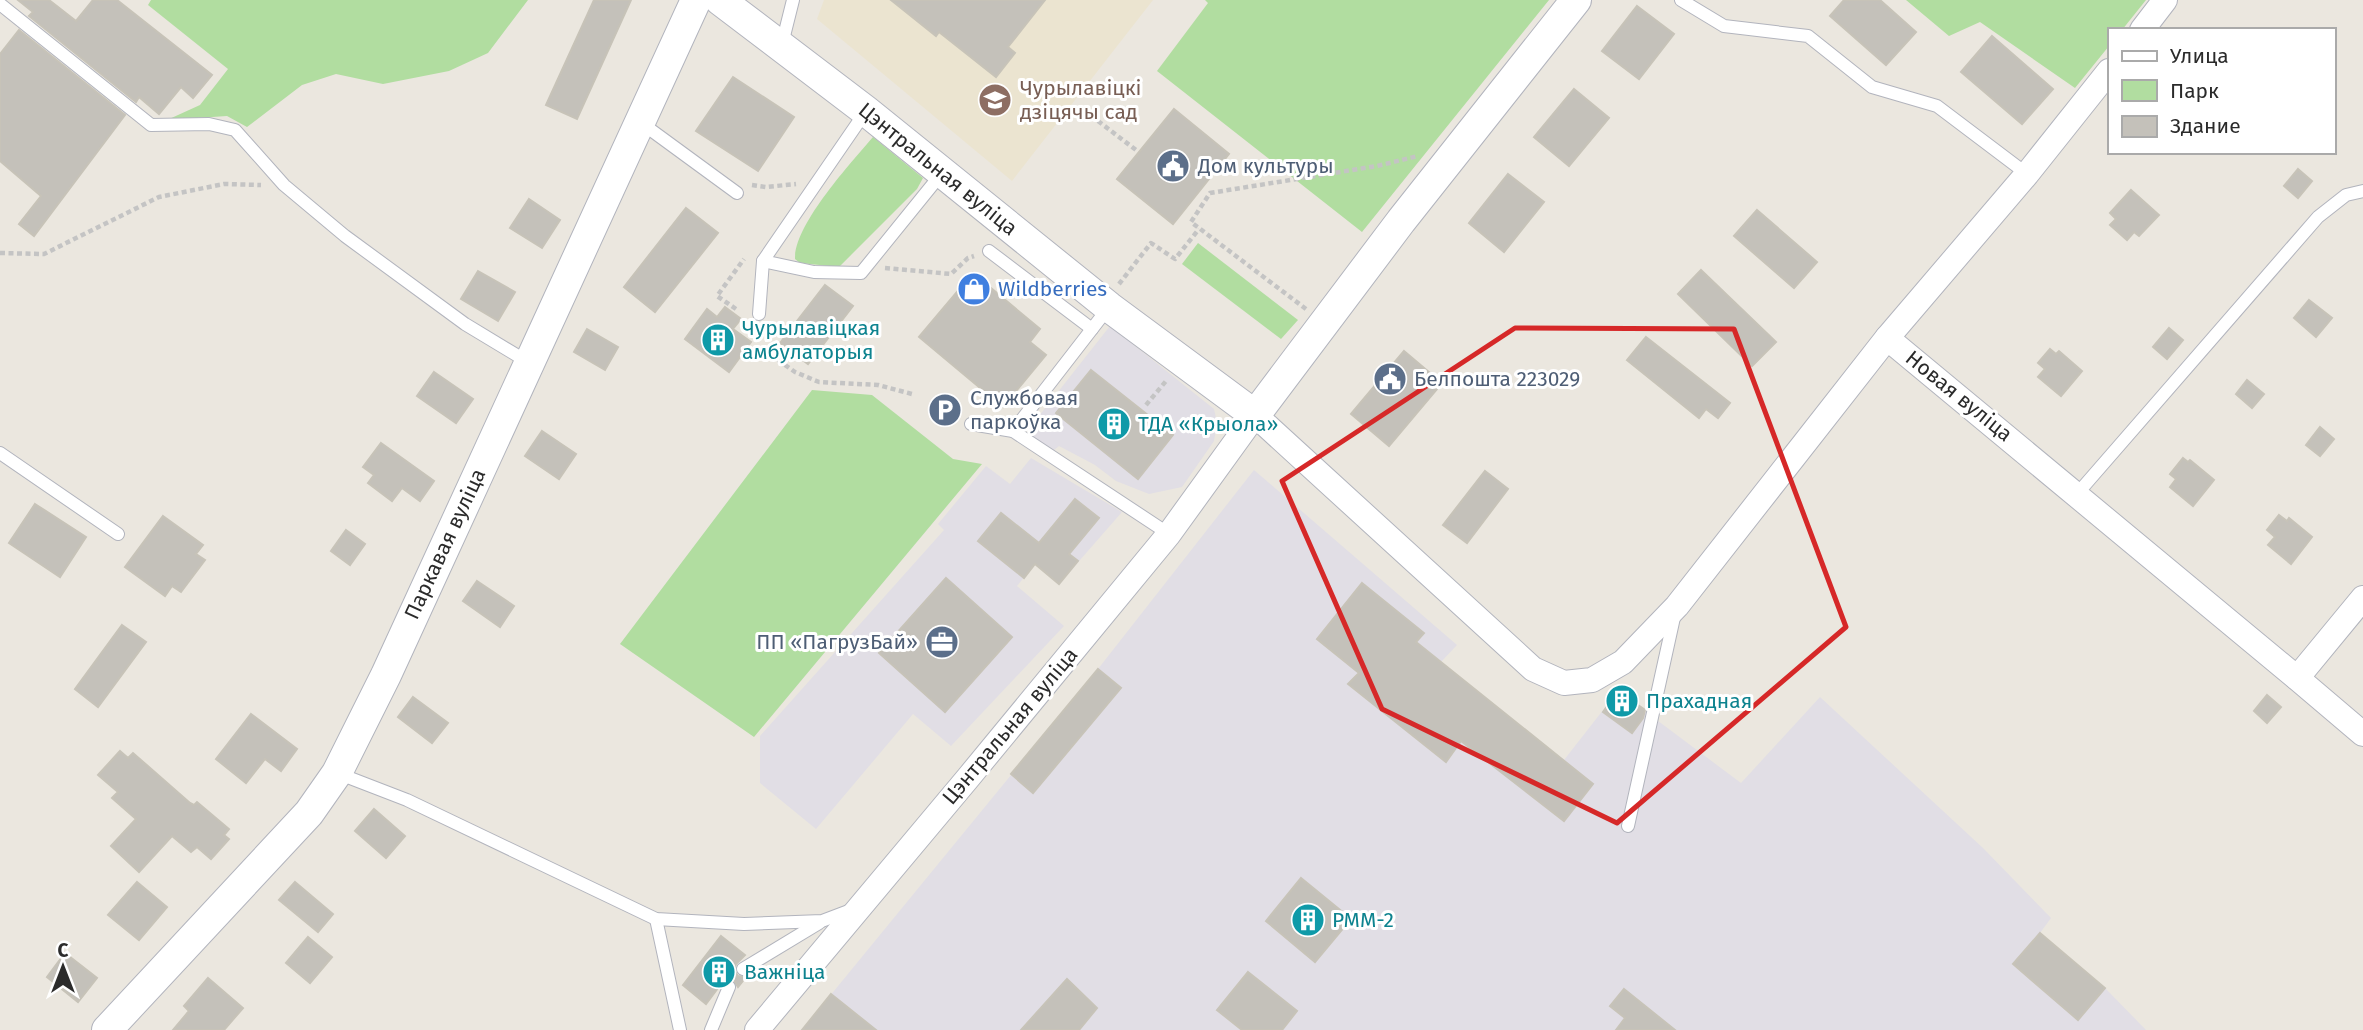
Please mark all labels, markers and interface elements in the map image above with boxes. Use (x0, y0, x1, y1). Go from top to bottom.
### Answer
legend (2108, 28, 2335, 154)
text: Улица (2170, 43, 2229, 69)
place label: Чурылавіцкі дзіцячы сад (1020, 75, 1141, 125)
text: Парк (2170, 78, 2219, 104)
school or university icon: Чурылавіцкі дзіцячы сад (976, 81, 1014, 119)
street label: Цэнтральная вуліца (853, 97, 1023, 241)
text: Здание (2170, 113, 2241, 139)
public building icon: Дом культуры (1154, 147, 1192, 185)
place label: Дом культуры (1197, 153, 1334, 179)
shop icon: Wildberries (955, 270, 993, 308)
place label: Wildberries (998, 276, 1107, 302)
place label: Чурылавіцкая амбулаторыя (742, 315, 880, 365)
building icon: Чурылавіцкая амбулаторыя (699, 321, 737, 359)
street label: Новая вуліца (1900, 345, 2018, 447)
public building icon: Белпошта 223029 (1371, 360, 1409, 398)
place label: Белпошта 223029 (1414, 366, 1580, 392)
place label: Службовая паркоўка (970, 385, 1078, 435)
parking icon: Службовая паркоўка (926, 391, 964, 429)
building icon: ТДА «Крыола» (1095, 405, 1133, 443)
place label: ТДА «Крыола» (1138, 411, 1278, 437)
street label: Паркавая вуліца (399, 464, 491, 624)
office icon: ПП «ПагрузБай» (923, 623, 961, 661)
place label: ПП «ПагрузБай» (756, 629, 918, 655)
street label: Цэнтральная вуліца (937, 642, 1083, 810)
building icon: Прахадная (1603, 682, 1641, 720)
place label: Прахадная (1646, 688, 1752, 714)
building icon: РММ-2 (1289, 901, 1327, 939)
place label: РММ-2 (1332, 907, 1394, 933)
north arrow (28, 932, 98, 1002)
text: С (58, 939, 69, 962)
building icon: Важніца (700, 953, 738, 991)
place label: Важніца (744, 959, 825, 985)

